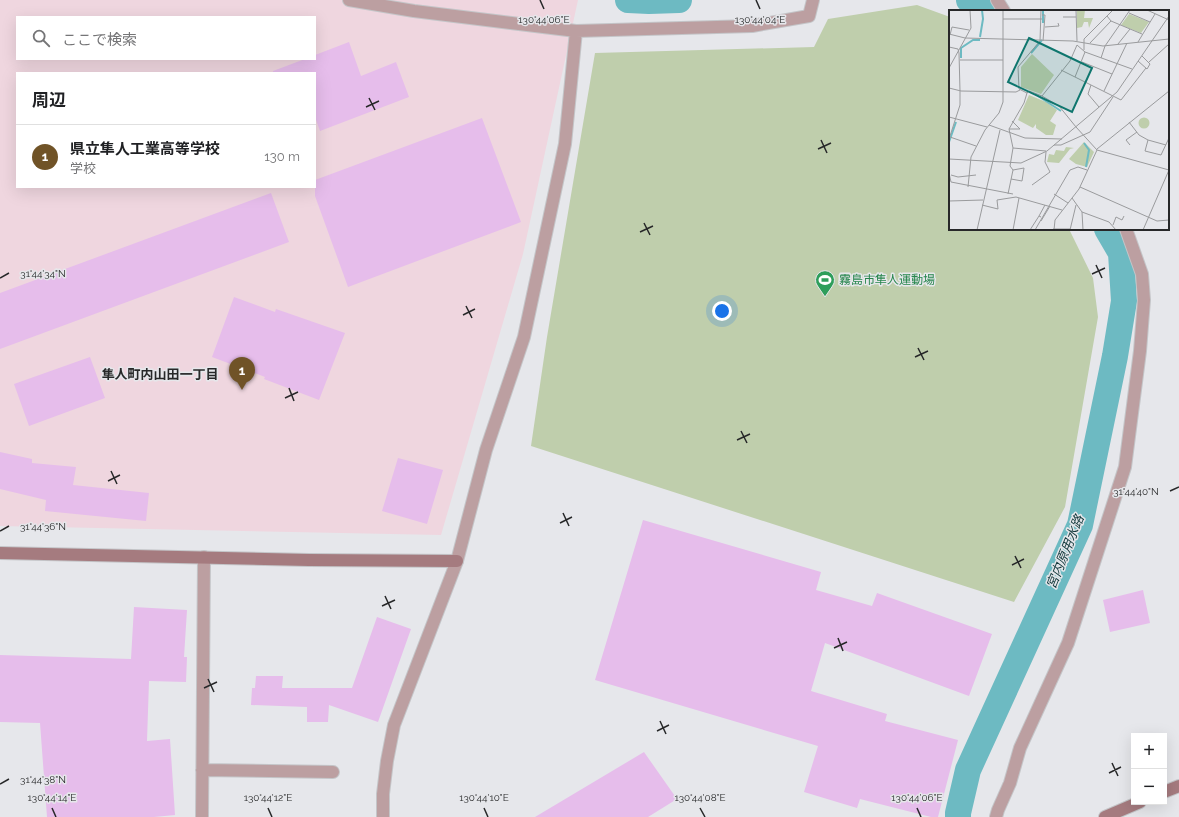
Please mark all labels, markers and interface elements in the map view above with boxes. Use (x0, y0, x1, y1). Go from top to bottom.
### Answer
inset map (949, 10, 1169, 230)
text: 130°44'06"E (518, 14, 570, 25)
text: 130°44'04"E (735, 14, 785, 25)
search box (16, 16, 316, 60)
icon: search (30, 27, 52, 49)
text: ここで検索 (62, 31, 137, 49)
text: 周辺 (32, 90, 66, 110)
text: 県立隼人工業高等学校 (70, 140, 220, 158)
text: 1 (42, 149, 48, 164)
text: 130 m (264, 149, 300, 164)
text: 学校 (70, 161, 96, 176)
text: 31°44'34"N (20, 268, 66, 279)
sports icon: 霧島市隼人運動場 (814, 269, 836, 297)
place label: 霧島市隼人運動場 (839, 273, 935, 287)
your location (712, 301, 732, 321)
pin: 1 (229, 357, 255, 390)
district label: 隼人町内山田一丁目 (101, 367, 219, 382)
text: 31°44'40"N (1113, 486, 1159, 497)
water label: 宮内原用水路 (1043, 512, 1087, 591)
text: 31°44'36"N (20, 521, 66, 532)
map controls (1131, 733, 1167, 805)
button: + (1131, 733, 1167, 769)
button: − (1131, 769, 1167, 805)
text: 31°44'38"N (20, 774, 66, 785)
text: 130°44'14"E (28, 792, 76, 803)
text: 130°44'12"E (244, 792, 292, 803)
text: 130°44'10"E (459, 792, 509, 803)
text: 130°44'08"E (674, 792, 726, 803)
text: 130°44'06"E (891, 792, 943, 803)

